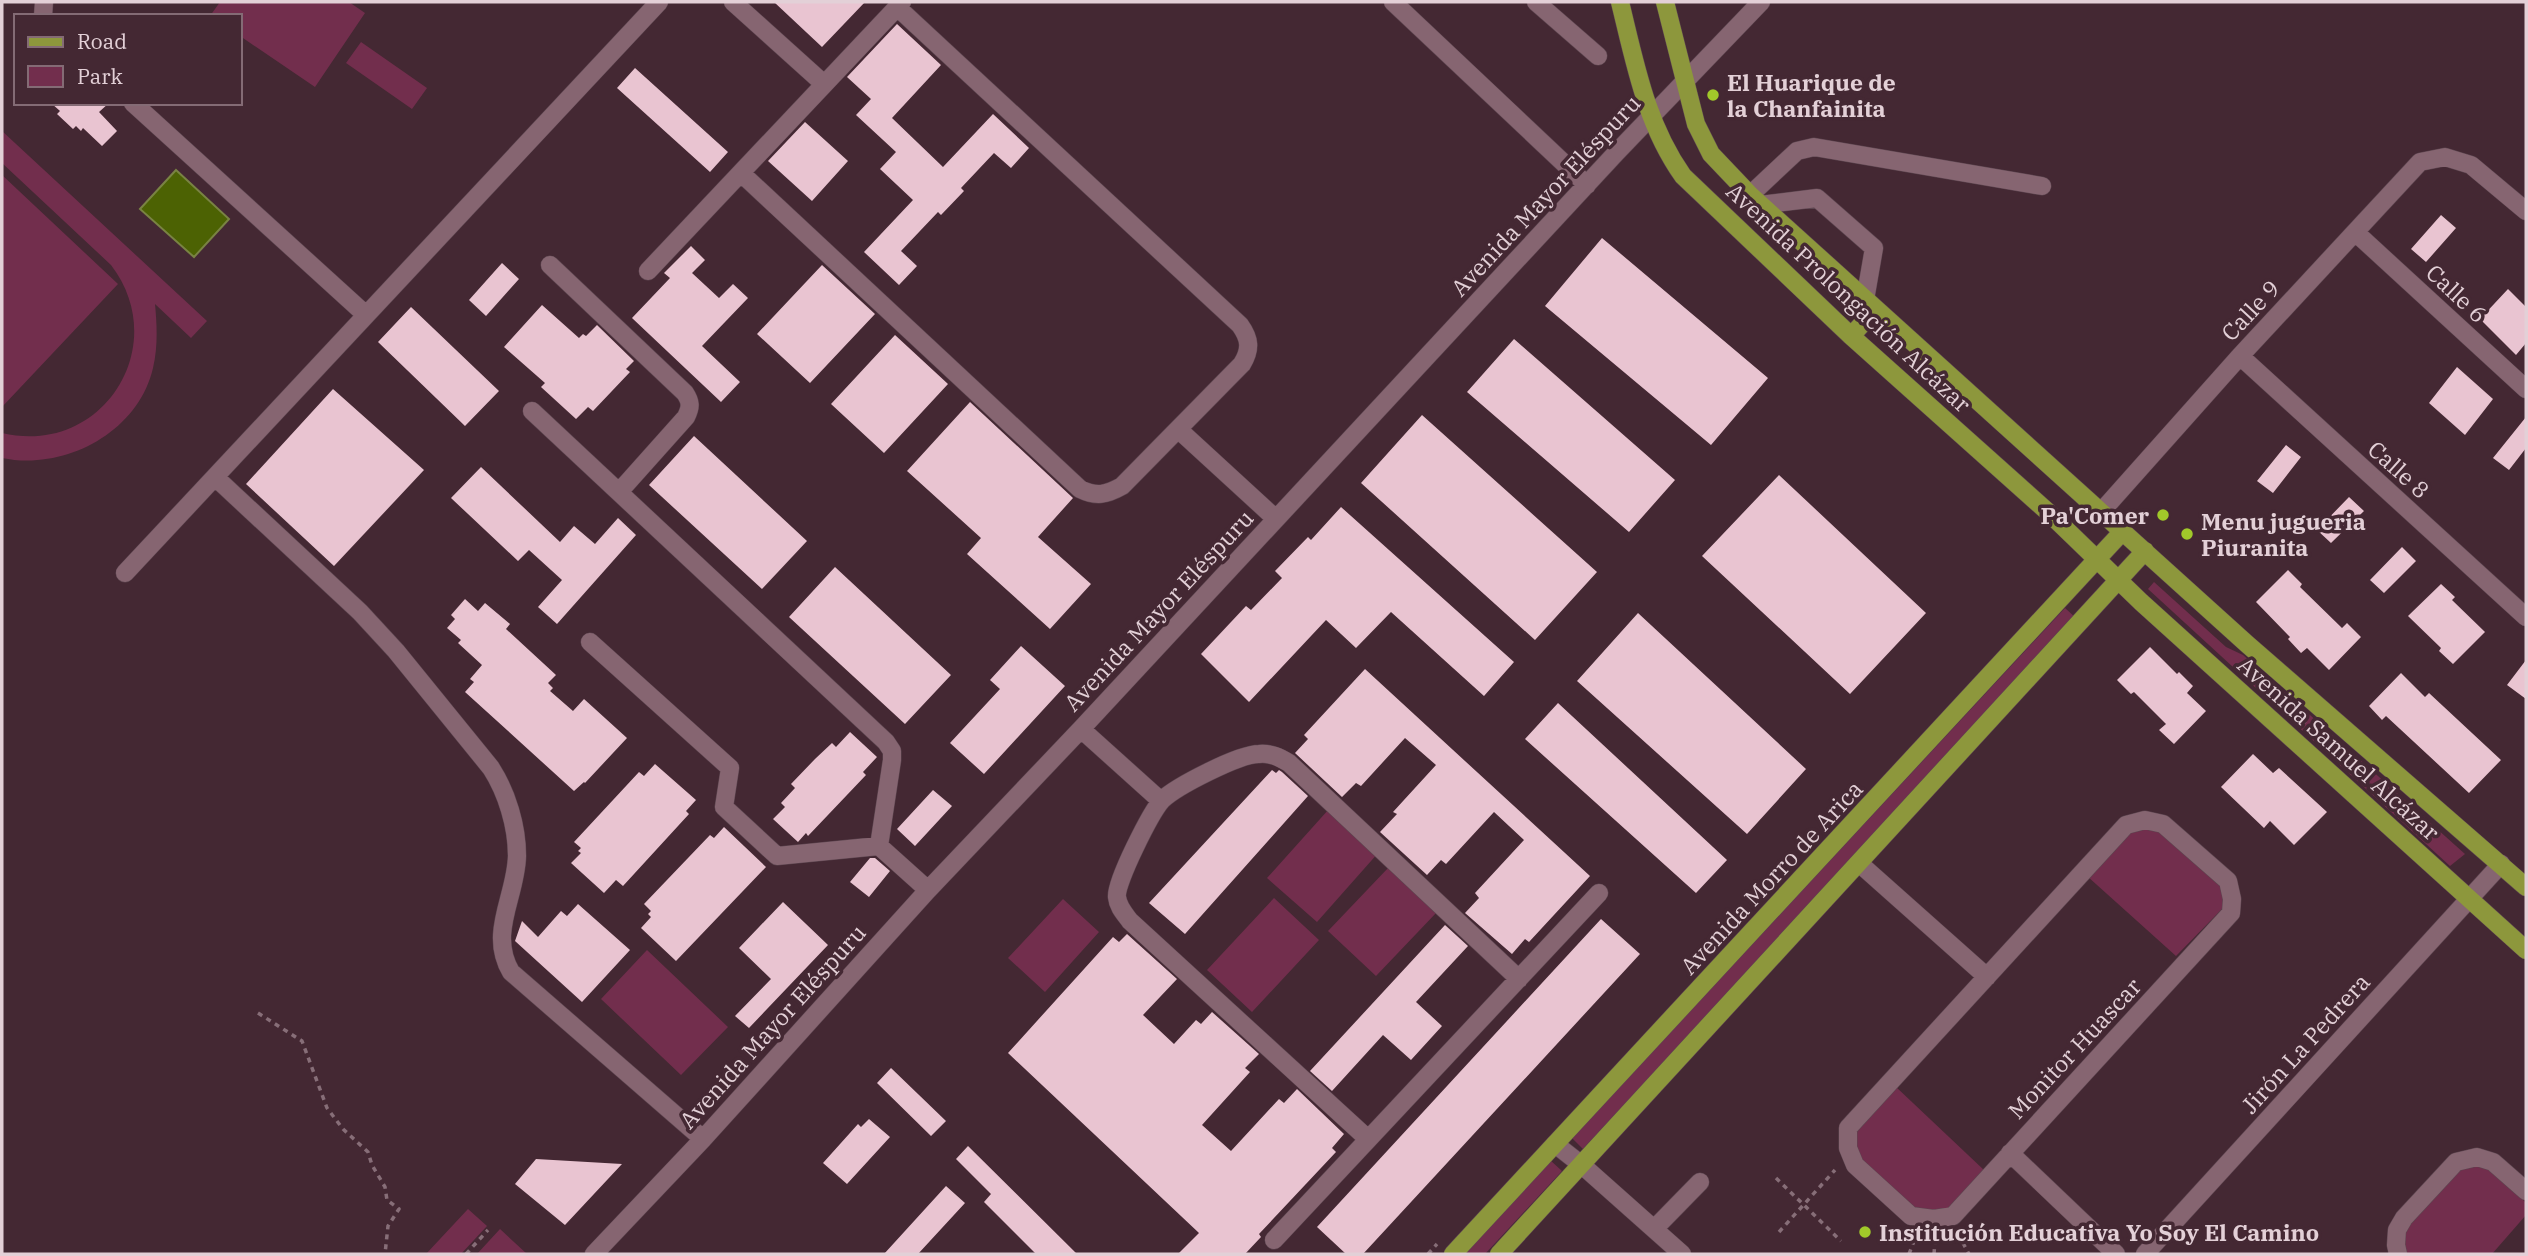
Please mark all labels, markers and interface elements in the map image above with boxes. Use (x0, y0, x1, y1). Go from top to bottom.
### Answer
legend (14, 14, 242, 105)
text: Road (77, 27, 127, 55)
text: Park (77, 62, 124, 90)
place label: El Huarique de la Chanfainita (1727, 67, 1896, 123)
marker: El Huarique de la Chanfainita (1705, 87, 1721, 103)
street label: Avenida Mayor Eléspuru (1444, 88, 1646, 302)
street label: Avenida Prolongación Alcázar (1720, 176, 1978, 418)
street label: Calle 6 (2420, 257, 2494, 329)
street label: Calle 9 (2214, 273, 2286, 347)
street label: Calle 8 (2362, 434, 2436, 504)
place label: Pa'Comer (2041, 500, 2150, 530)
street label: Avenida Mayor Eléspuru (1057, 503, 1259, 717)
place label: Menu jugueria Piuranita (2201, 506, 2366, 562)
marker: Pa'Comer (2155, 507, 2171, 523)
marker: Menu jugueria Piuranita (2179, 526, 2195, 542)
street label: Avenida Samuel Alcázar (2232, 649, 2446, 847)
street label: Avenida Morro de Arica (1673, 774, 1869, 980)
street label: Avenida Mayor Eléspuru (672, 918, 872, 1134)
street label: Jirón La Pedrera (2234, 967, 2376, 1119)
street label: Monitor Huascar (2001, 971, 2147, 1125)
place label: Institución Educativa Yo Soy El Camino (1879, 1217, 2319, 1247)
marker: Institución Educativa Yo Soy El Camino (1857, 1224, 1873, 1240)

